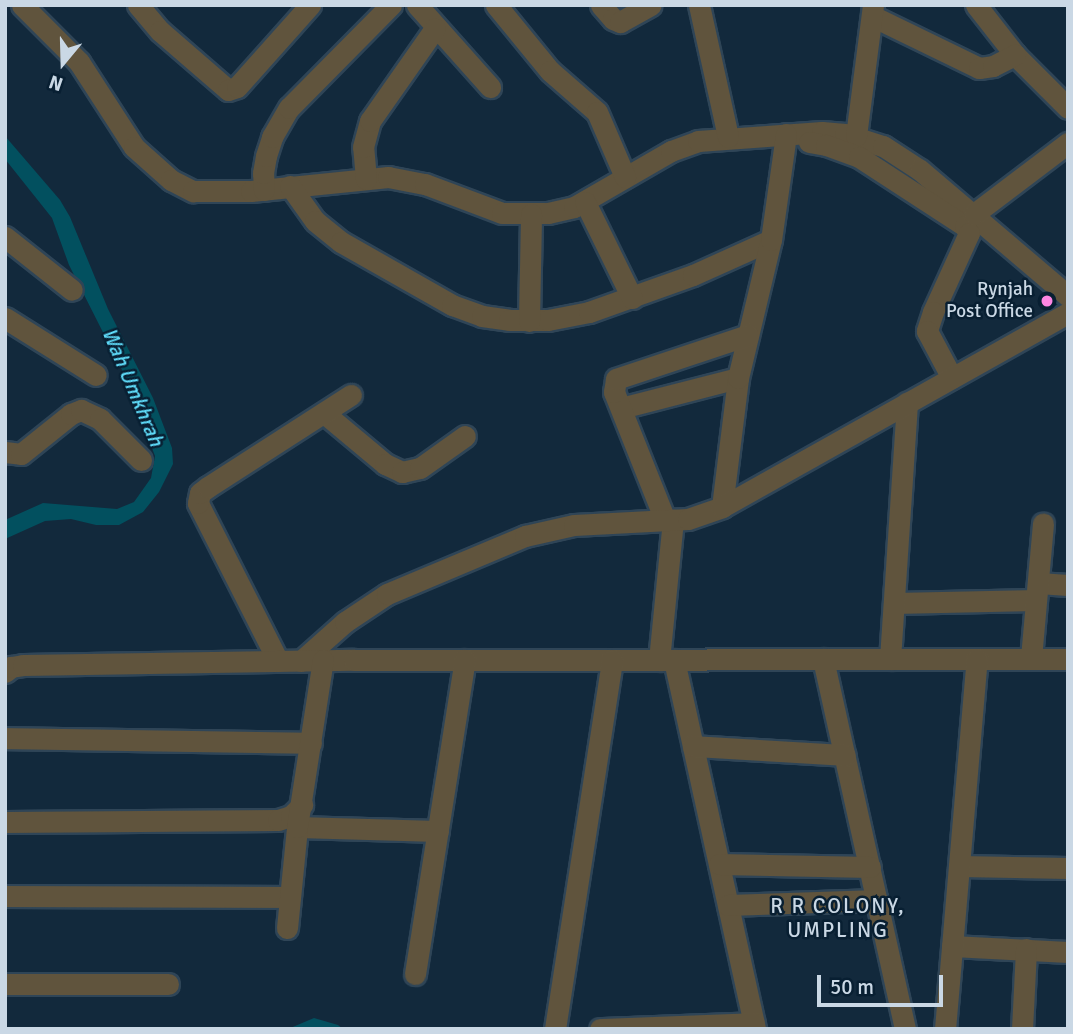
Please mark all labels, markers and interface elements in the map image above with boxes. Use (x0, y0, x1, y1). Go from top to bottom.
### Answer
north arrow (28, 28, 98, 98)
text: N (46, 69, 66, 96)
place label: Rynjah Post Office (946, 279, 1033, 323)
marker: Rynjah Post Office (1039, 293, 1055, 309)
water label: Wah Umkhrah (97, 324, 169, 450)
district label: R R COLONY, UMPLING (772, 893, 904, 943)
scale bar (821, 960, 947, 1004)
text: 50 m (830, 974, 874, 1000)

